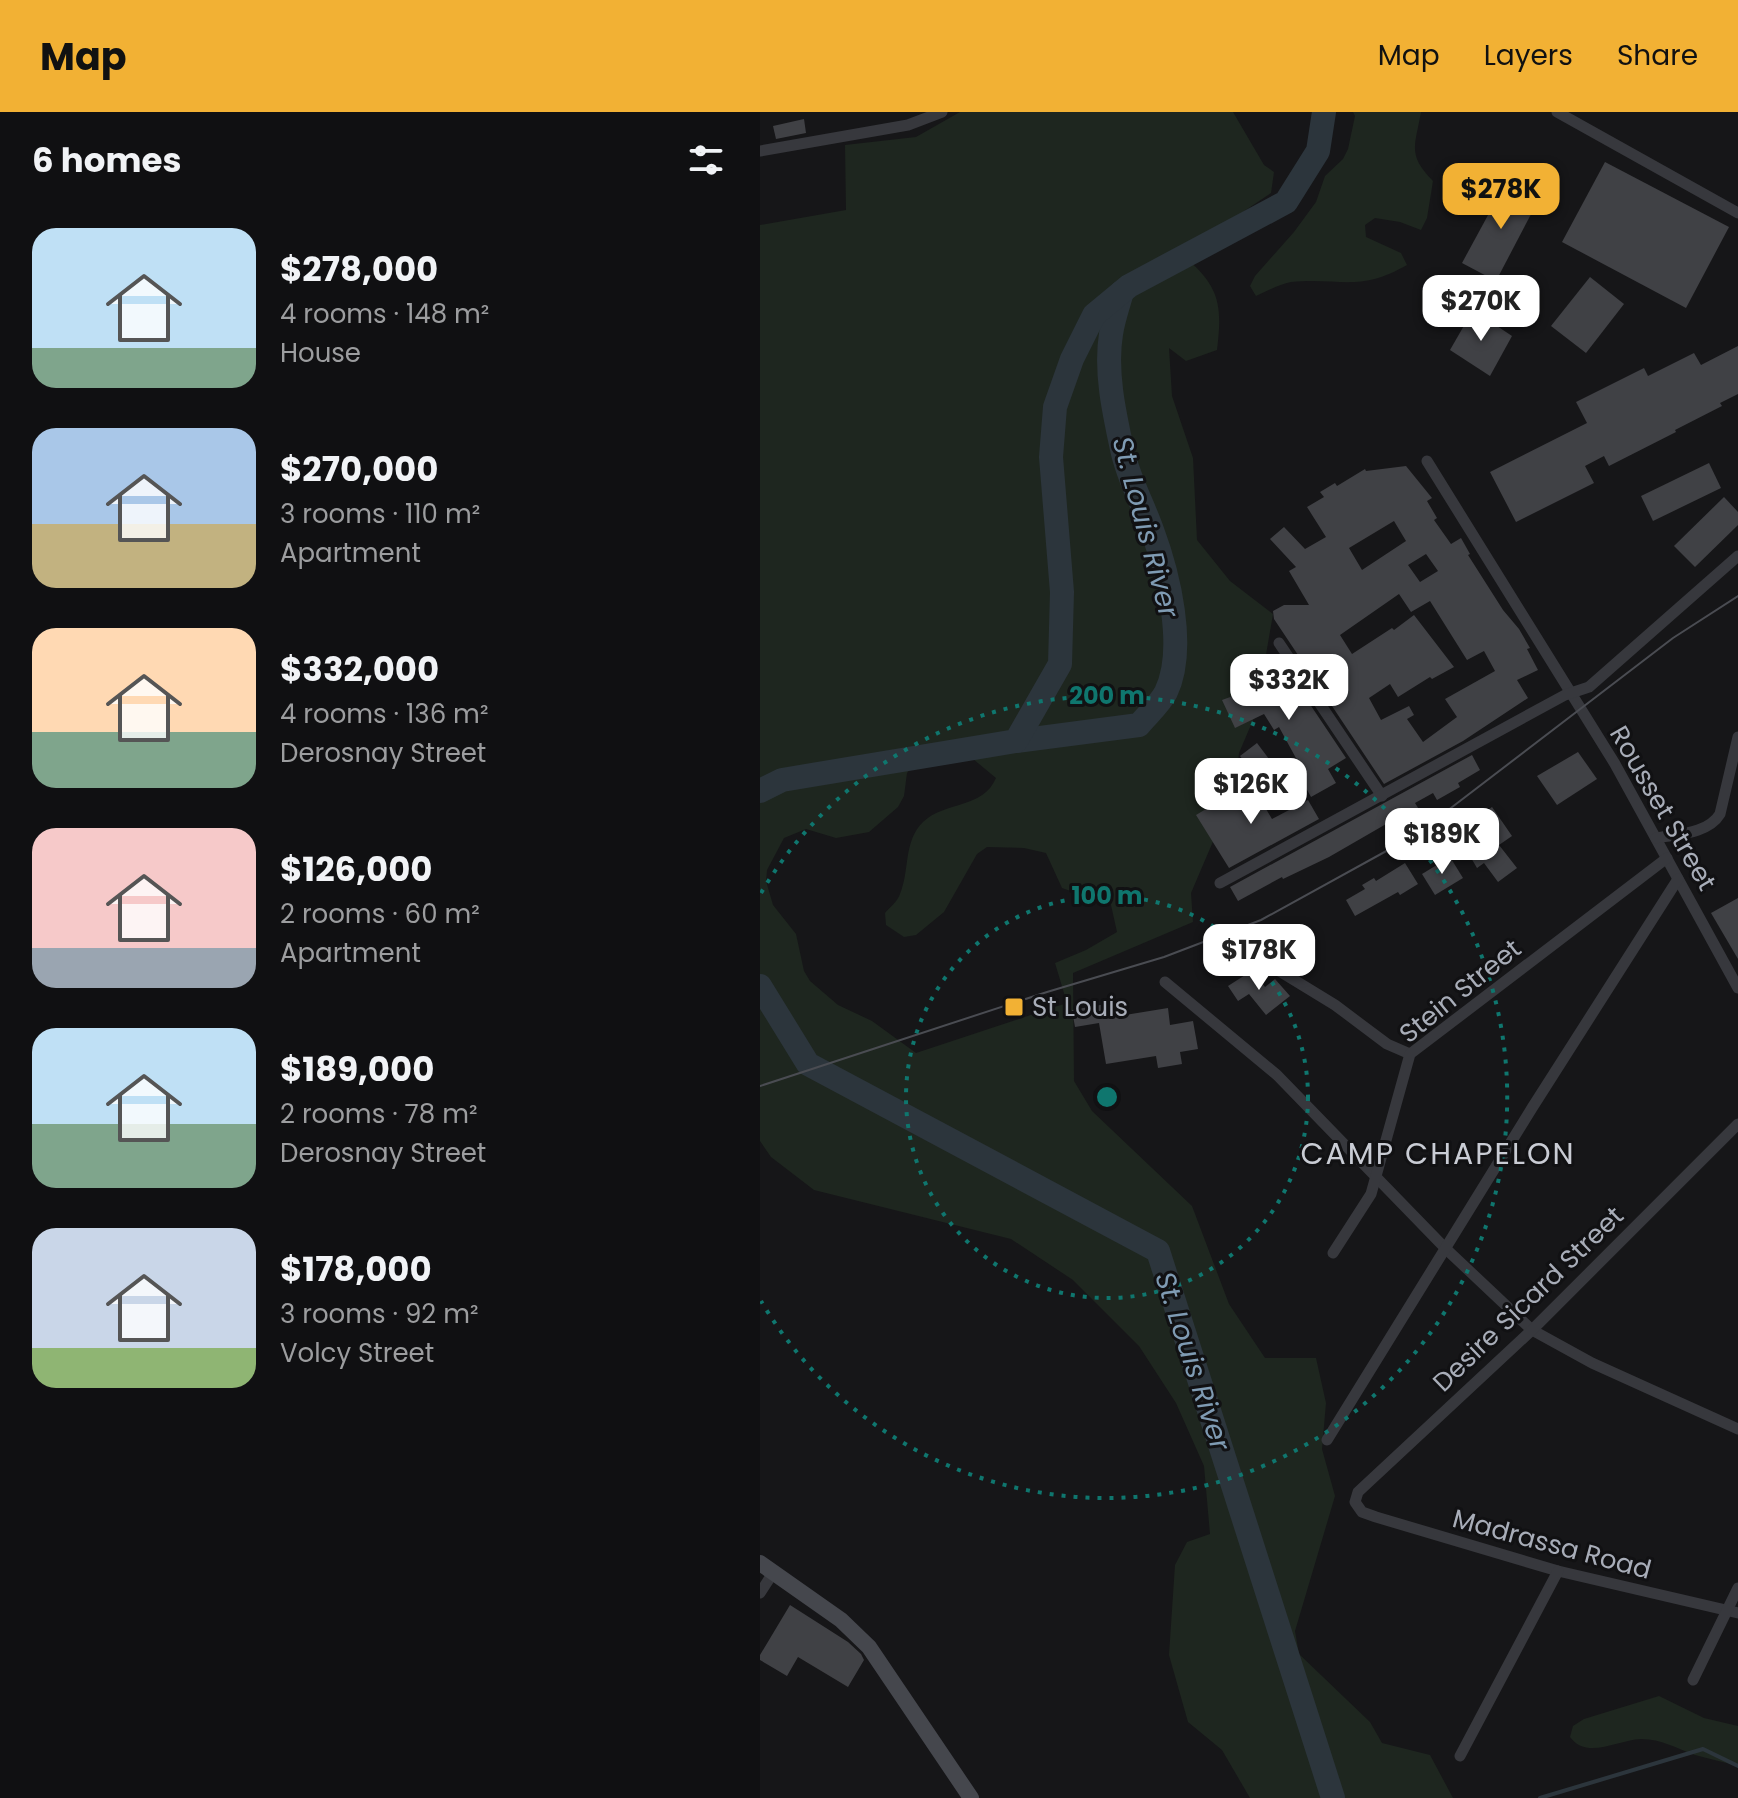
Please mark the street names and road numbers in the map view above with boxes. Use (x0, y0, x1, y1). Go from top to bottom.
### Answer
street label: Rousset Street (1601, 719, 1725, 897)
street label: Stein Street (1392, 931, 1528, 1051)
street label: Desire Sicard Street (1425, 1198, 1631, 1400)
street label: Madrassa Road (1449, 1500, 1655, 1588)

